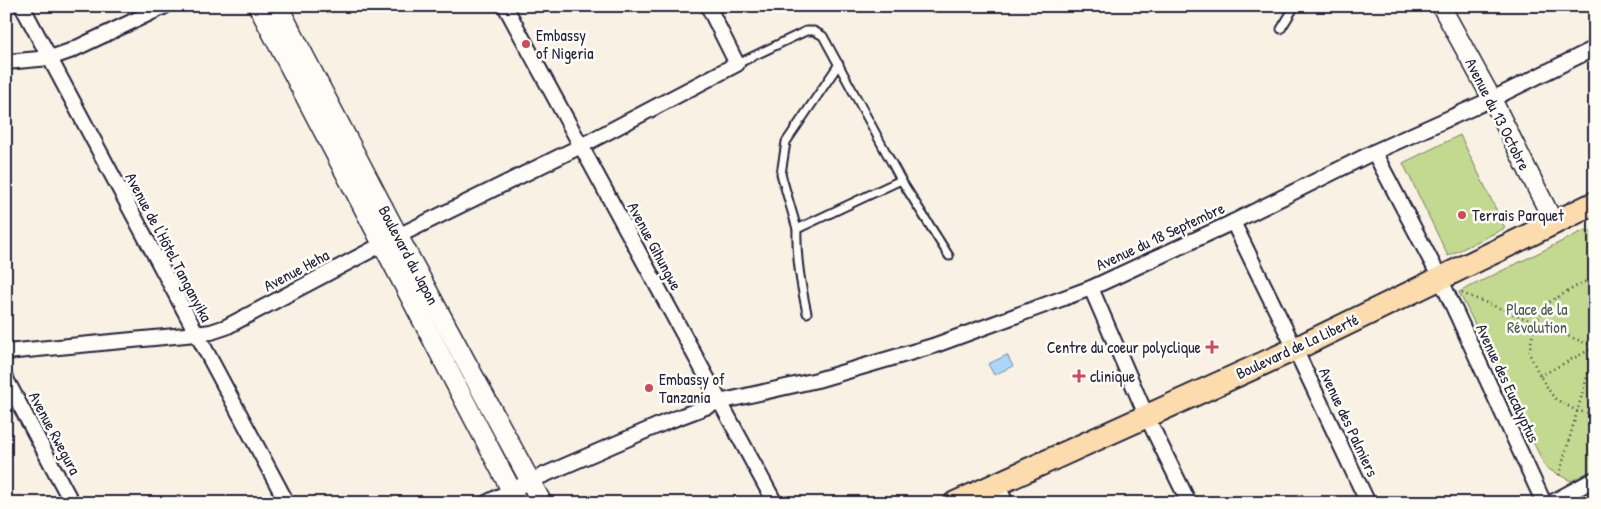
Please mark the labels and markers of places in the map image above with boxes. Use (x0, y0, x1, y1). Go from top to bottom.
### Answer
place label: Embassy of Nigeria (536, 24, 593, 64)
marker: Embassy of Nigeria (520, 38, 532, 50)
place label: Terrais Parquet (1472, 204, 1564, 226)
marker: Terrais Parquet (1456, 209, 1468, 221)
place label: Centre du coeur polyclique (1047, 336, 1202, 358)
marker: Centre du coeur polyclique (1205, 340, 1219, 354)
place label: clinique (1090, 365, 1136, 387)
place label: Embassy of Tanzania (659, 368, 725, 408)
marker: clinique (1072, 369, 1086, 383)
marker: Embassy of Tanzania (643, 382, 655, 394)

